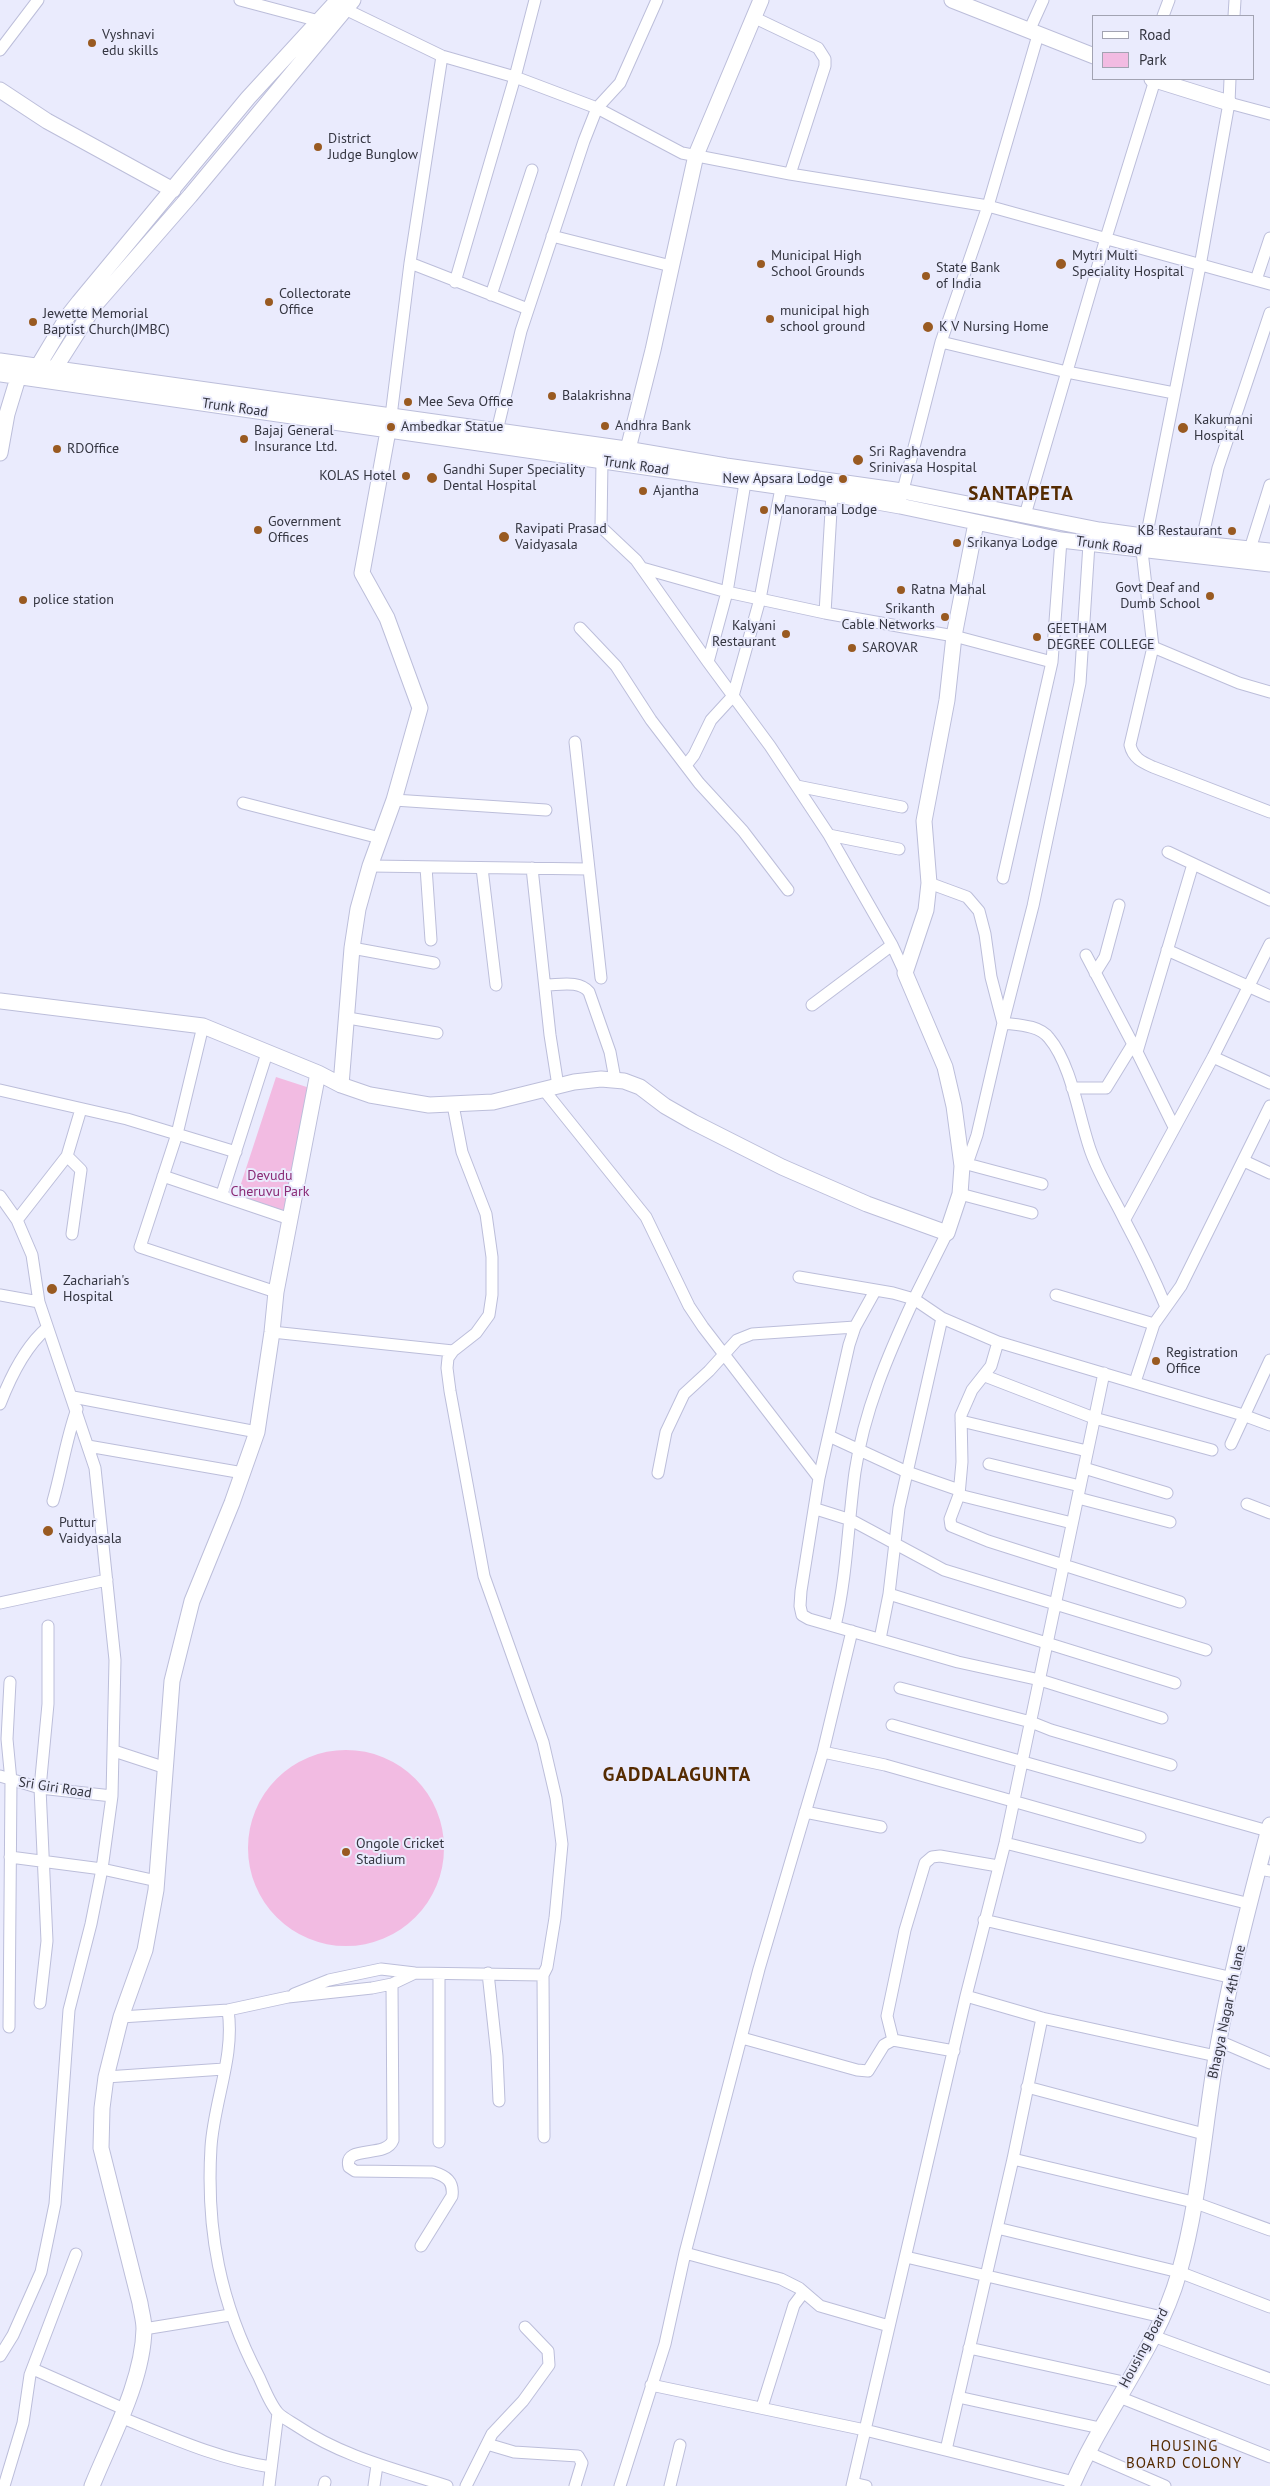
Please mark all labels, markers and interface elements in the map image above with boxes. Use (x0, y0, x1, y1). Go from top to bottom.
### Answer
legend (1092, 15, 1255, 80)
text: Road (1139, 25, 1171, 44)
place label: Vyshnavi edu skills (102, 27, 158, 59)
marker: Vyshnavi edu skills (86, 37, 98, 49)
text: Park (1139, 50, 1167, 69)
place label: District Judge Bunglow (328, 131, 418, 164)
marker: District Judge Bunglow (312, 141, 324, 153)
place label: Municipal High School Grounds (771, 248, 865, 280)
place label: Mytri Multi Speciality Hospital (1072, 248, 1184, 280)
marker: Mytri Multi Speciality Hospital (1054, 257, 1068, 271)
marker: Municipal High School Grounds (755, 258, 767, 270)
place label: State Bank of India (936, 260, 1000, 292)
marker: State Bank of India (920, 270, 932, 282)
place label: Collectorate Office (279, 286, 351, 318)
marker: Collectorate Office (263, 296, 275, 308)
place label: municipal high school ground (780, 303, 869, 336)
place label: Jewette Memorial Baptist Church(JMBC) (43, 306, 170, 338)
marker: municipal high school ground (764, 313, 776, 325)
marker: Jewette Memorial Baptist Church(JMBC) (27, 316, 39, 328)
place label: K V Nursing Home (939, 319, 1049, 335)
marker: K V Nursing Home (921, 320, 935, 334)
place label: Balakrishna (562, 388, 632, 404)
marker: Balakrishna (546, 390, 558, 402)
place label: Mee Seva Office (418, 394, 513, 410)
street label: Trunk Road (201, 395, 269, 421)
marker: Mee Seva Office (402, 396, 414, 408)
place label: Kakumani Hospital (1194, 412, 1253, 444)
place label: Andhra Bank (615, 418, 691, 434)
place label: Ambedkar Statue (401, 419, 503, 435)
marker: Andhra Bank (599, 420, 611, 432)
marker: Ambedkar Statue (385, 421, 397, 433)
marker: Kakumani Hospital (1176, 421, 1190, 435)
place label: Bajaj General Insurance Ltd. (254, 423, 337, 456)
marker: Bajaj General Insurance Ltd. (238, 433, 250, 445)
place label: RDOffice (67, 441, 119, 457)
marker: RDOffice (51, 443, 63, 455)
place label: Sri Raghavendra Srinivasa Hospital (869, 444, 977, 477)
street label: Trunk Road (602, 453, 670, 479)
marker: Sri Raghavendra Srinivasa Hospital (851, 453, 865, 467)
place label: Gandhi Super Speciality Dental Hospital (443, 462, 585, 494)
place label: KOLAS Hotel (319, 468, 396, 484)
marker: KOLAS Hotel (400, 470, 412, 482)
marker: Gandhi Super Speciality Dental Hospital (425, 471, 439, 485)
place label: New Apsara Lodge (722, 471, 833, 487)
marker: New Apsara Lodge (837, 473, 849, 485)
place label: Ajantha (653, 483, 699, 499)
district label: SANTAPETA (967, 484, 1075, 506)
marker: Ajantha (637, 485, 649, 497)
place label: Manorama Lodge (774, 502, 877, 518)
marker: Manorama Lodge (758, 504, 770, 516)
place label: Government Offices (268, 514, 341, 546)
place label: Ravipati Prasad Vaidyasala (515, 521, 607, 554)
place label: KB Restaurant (1138, 523, 1222, 539)
marker: Government Offices (252, 524, 264, 536)
marker: KB Restaurant (1226, 525, 1238, 537)
marker: Ravipati Prasad Vaidyasala (497, 530, 511, 544)
street label: Trunk Road (1075, 533, 1143, 559)
place label: Srikanya Lodge (967, 535, 1058, 551)
marker: Srikanya Lodge (951, 537, 963, 549)
place label: Govt Deaf and Dumb School (1115, 580, 1200, 612)
place label: Ratna Mahal (911, 582, 986, 598)
marker: Ratna Mahal (895, 584, 907, 596)
marker: Govt Deaf and Dumb School (1204, 590, 1216, 602)
place label: police station (33, 592, 114, 608)
marker: police station (17, 594, 29, 606)
place label: Srikanth Cable Networks (842, 601, 935, 634)
marker: Srikanth Cable Networks (939, 611, 951, 623)
place label: Kalyani Restaurant (712, 618, 776, 650)
place label: GEETHAM DEGREE COLLEGE (1047, 621, 1155, 654)
marker: Kalyani Restaurant (780, 628, 792, 640)
marker: GEETHAM DEGREE COLLEGE (1031, 631, 1043, 643)
place label: SAROVAR (862, 640, 918, 656)
marker: SAROVAR (846, 642, 858, 654)
park label: Devudu Cheruvu Park (231, 1168, 309, 1200)
place label: Zachariah's Hospital (63, 1273, 129, 1305)
marker: Zachariah's Hospital (45, 1282, 59, 1296)
place label: Registration Office (1166, 1345, 1238, 1378)
marker: Registration Office (1150, 1355, 1162, 1367)
place label: Puttur Vaidyasala (59, 1515, 122, 1548)
marker: Puttur Vaidyasala (41, 1524, 55, 1538)
district label: GADDALAGUNTA (601, 1765, 753, 1787)
street label: Sri Giri Road (17, 1774, 93, 1802)
place label: Ongole Cricket Stadium (356, 1836, 444, 1868)
marker: Ongole Cricket Stadium (340, 1846, 352, 1858)
street label: Bhagya Nagar 4th lane (1205, 1944, 1249, 2080)
street label: Housing Board (1116, 2305, 1172, 2391)
district label: HOUSING BOARD COLONY (1124, 2438, 1244, 2473)

